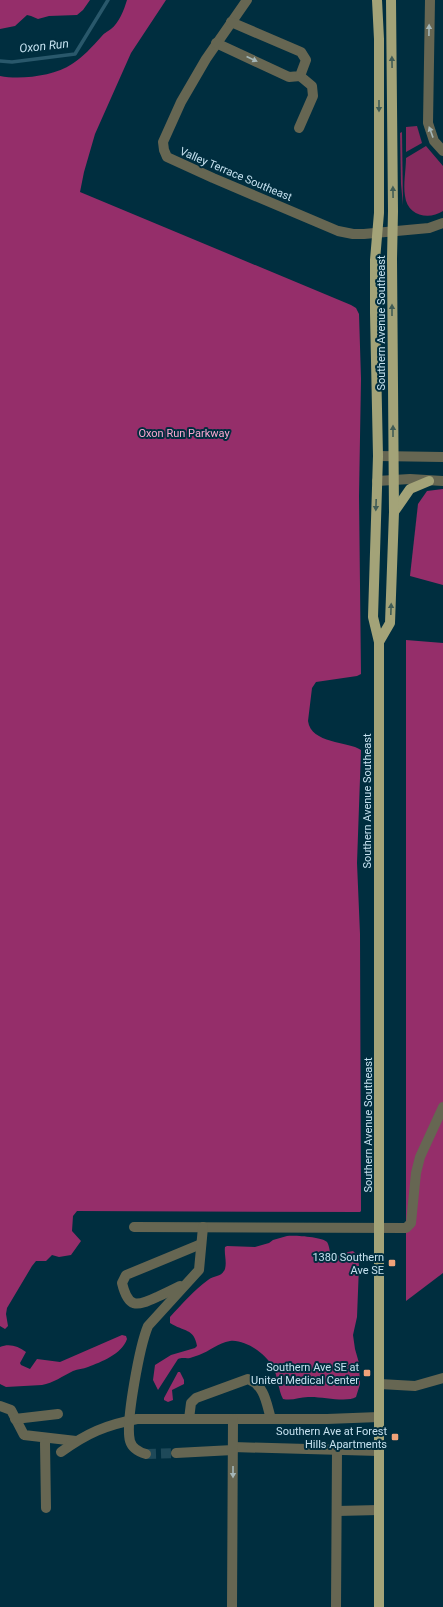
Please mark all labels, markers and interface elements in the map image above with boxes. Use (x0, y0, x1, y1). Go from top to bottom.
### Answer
one-way arrow (426, 23, 432, 36)
water label: Oxon Run (19, 36, 69, 56)
one-way arrow (389, 55, 395, 68)
one-way arrow (246, 56, 257, 62)
one-way arrow (376, 100, 382, 113)
one-way arrow (428, 126, 434, 138)
street label: Valley Terrace Southeast (178, 145, 294, 204)
one-way arrow (390, 185, 396, 198)
street label: Southern Avenue Southeast (375, 255, 388, 391)
one-way arrow (389, 303, 395, 316)
one-way arrow (390, 424, 396, 437)
park label: Oxon Run Parkway (138, 427, 230, 440)
one-way arrow (373, 499, 379, 512)
one-way arrow (387, 603, 394, 615)
street label: Southern Avenue Southeast (361, 733, 374, 869)
street label: Southern Avenue Southeast (362, 1057, 375, 1193)
place label: 1380 Southern Ave SE (312, 1251, 384, 1277)
marker: 1380 Southern Ave SE (387, 1258, 397, 1268)
place label: Southern Ave SE at United Medical Center (251, 1361, 359, 1387)
marker: Southern Ave SE at United Medical Center (362, 1368, 372, 1378)
place label: Southern Ave at Forest Hills Apartments (276, 1425, 387, 1451)
marker: Southern Ave at Forest Hills Apartments (390, 1432, 400, 1442)
one-way arrow (230, 1466, 236, 1479)

